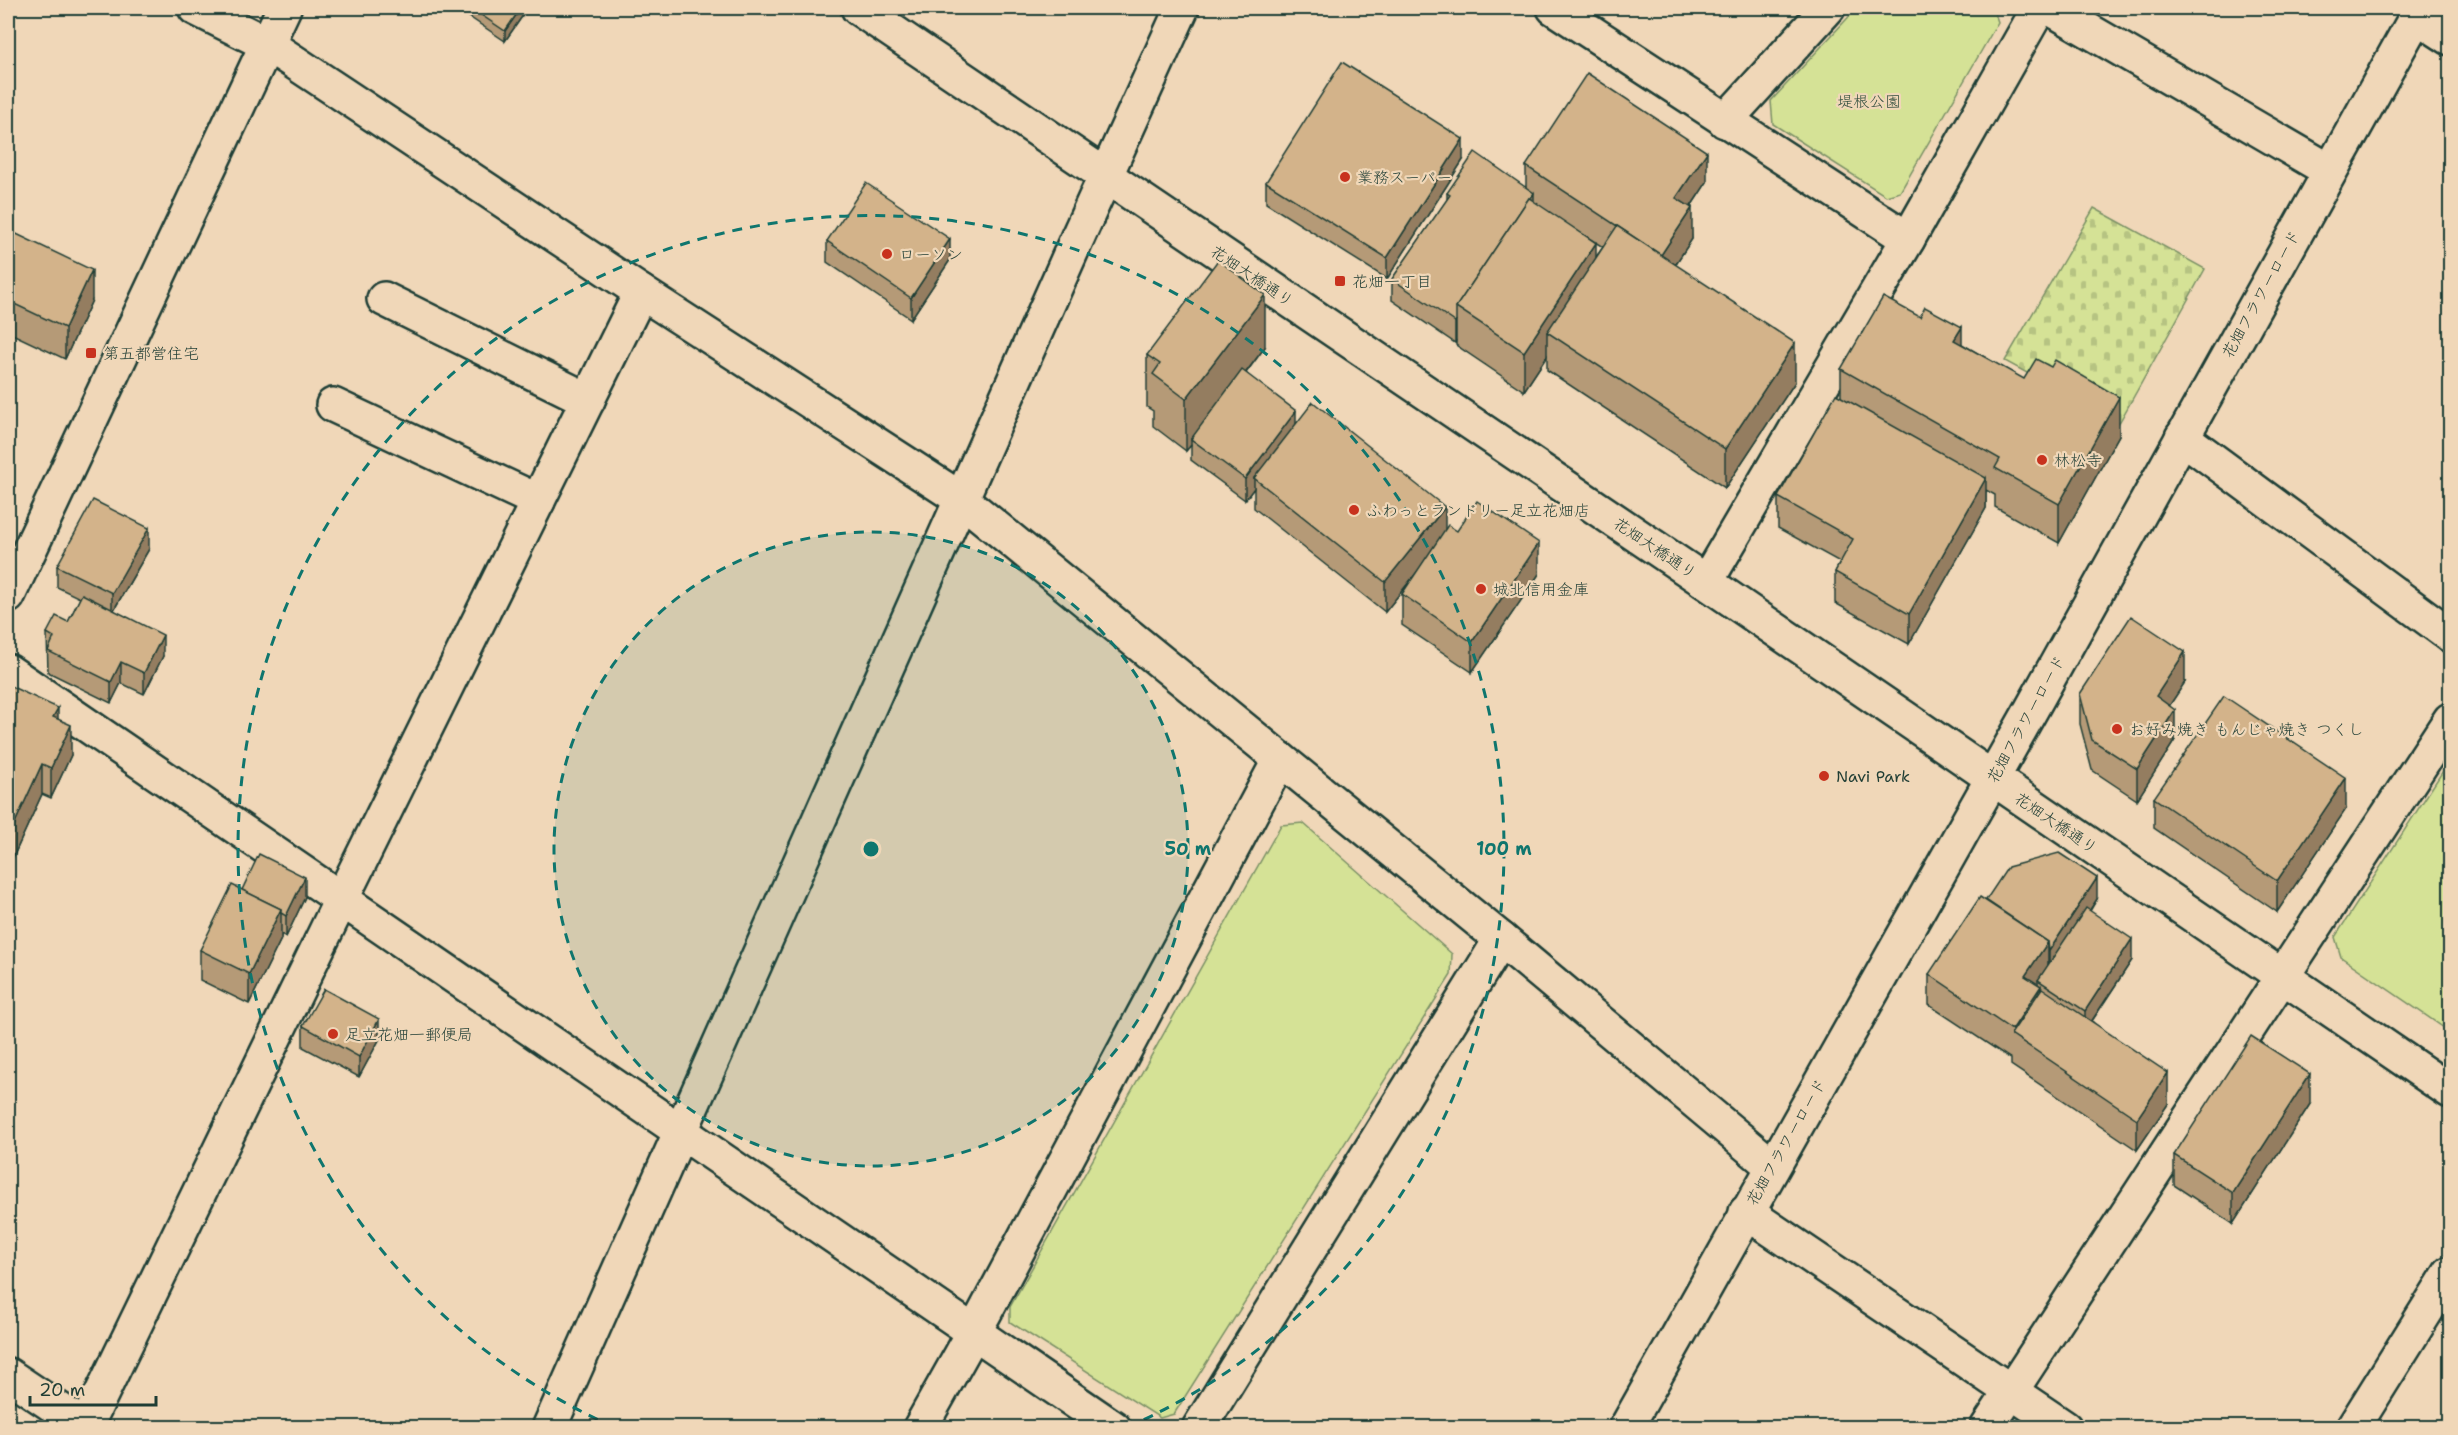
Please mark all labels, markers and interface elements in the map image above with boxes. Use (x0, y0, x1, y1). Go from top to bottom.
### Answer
park label: 堤根公園 (1837, 91, 1901, 112)
place label: 業務スーパー (1357, 167, 1452, 188)
marker: 業務スーパー (1338, 170, 1352, 184)
street label: 花畑フラワーロード (2217, 226, 2305, 362)
street label: 花畑大橋通り (1206, 240, 1298, 312)
place label: ローソン (899, 244, 963, 265)
marker: ローソン (880, 247, 894, 261)
place label: 花畑一丁目 (1352, 271, 1432, 292)
marker: 花畑一丁目 (1333, 274, 1347, 288)
place label: 第五都営住宅 (103, 343, 199, 364)
marker: 第五都営住宅 (84, 346, 98, 360)
place label: 林松寺 (2054, 450, 2102, 471)
marker: 林松寺 (2035, 453, 2049, 467)
place label: ふわっとランドリー足立花畑店 (1366, 500, 1590, 521)
marker: ふわっとランドリー足立花畑店 (1347, 503, 1361, 517)
street label: 花畑大橋通り (1609, 512, 1701, 584)
place label: 城北信用金庫 (1493, 579, 1589, 600)
marker: 城北信用金庫 (1474, 582, 1488, 596)
street label: 花畑フラワーロード (1982, 651, 2070, 787)
place label: お好み焼き もんじゃ焼き つくし (2129, 719, 2364, 740)
marker: お好み焼き もんじゃ焼き つくし (2110, 722, 2124, 736)
place label: Navi Park (1836, 766, 1910, 787)
marker: Navi Park (1817, 769, 1831, 783)
street label: 花畑大橋通り (2010, 787, 2102, 859)
text: 50 m (1165, 837, 1212, 861)
text: 100 m (1476, 837, 1532, 861)
centre of rings (861, 839, 881, 859)
place label: 足立花畑一郵便局 (345, 1024, 473, 1045)
marker: 足立花畑一郵便局 (326, 1027, 340, 1041)
street label: 花畑フラワーロード (1741, 1075, 1831, 1209)
scale bar (30, 1369, 156, 1407)
text: 20 m (39, 1378, 85, 1402)

